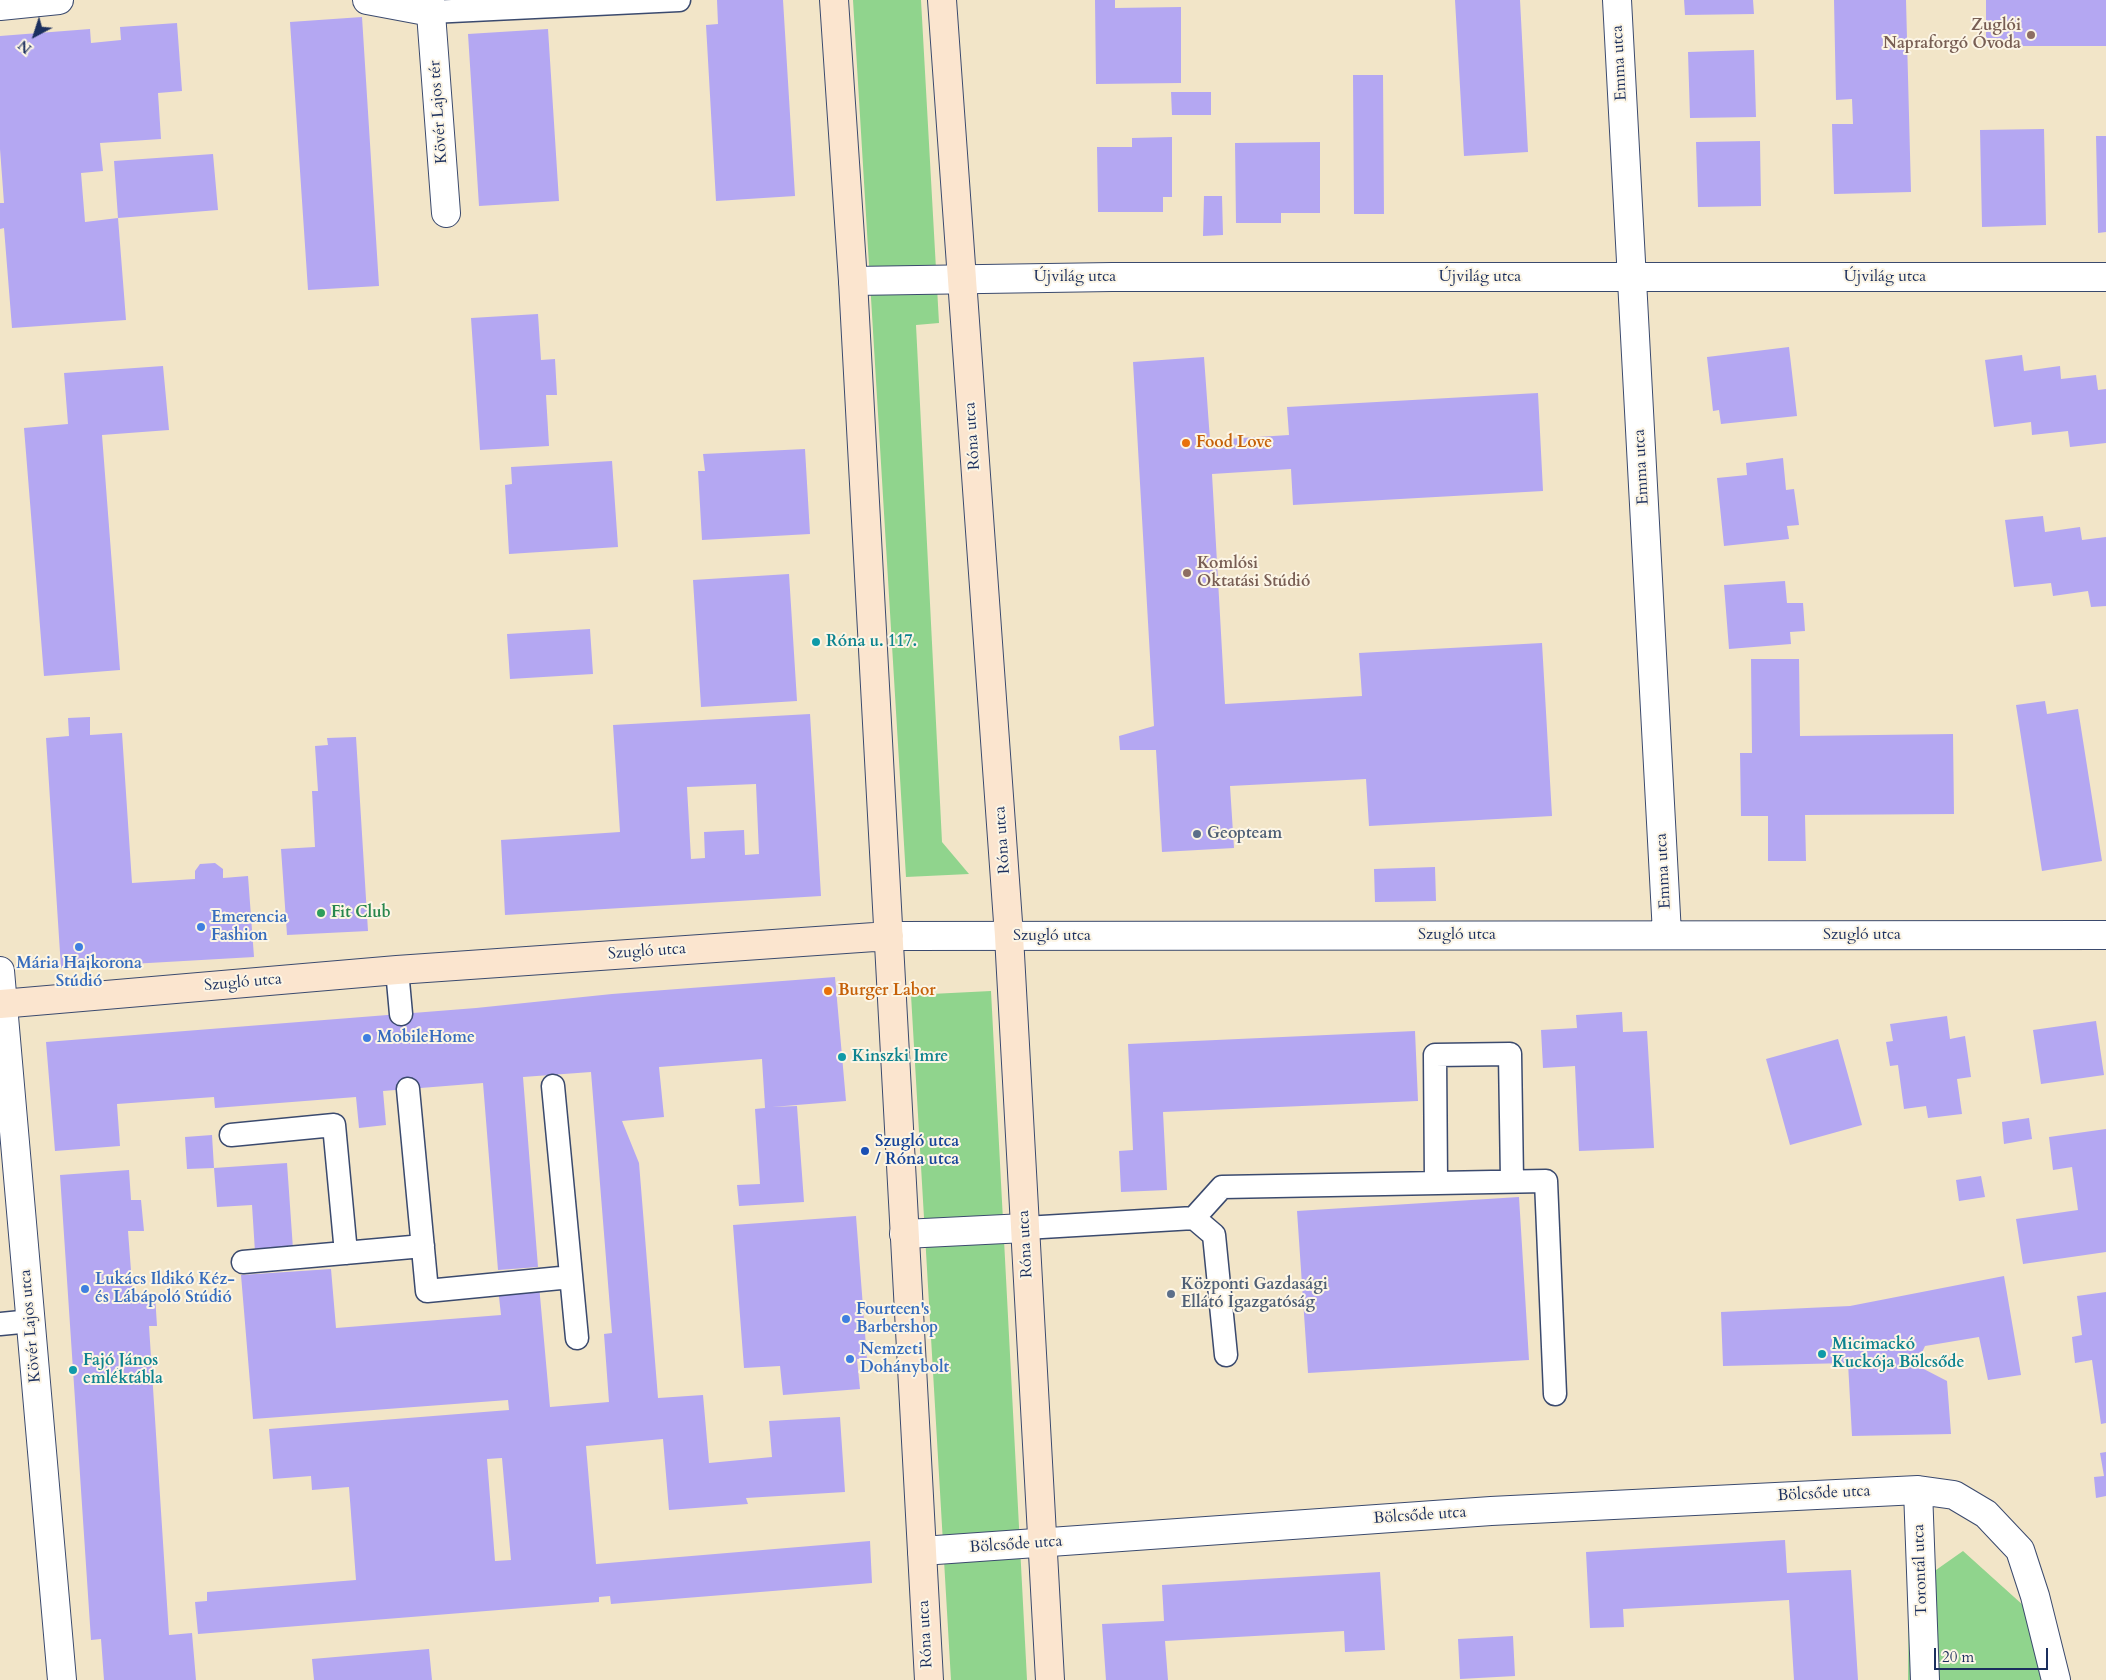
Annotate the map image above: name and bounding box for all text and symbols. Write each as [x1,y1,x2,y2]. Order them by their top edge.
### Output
north arrow [10,10,60,60]
place label: Zuglói Napraforgó Óvoda [1883,16,2021,54]
street label: Emma utca [1608,24,1632,102]
marker: Zuglói Napraforgó Óvoda [2025,29,2037,41]
text: N [14,36,36,58]
street label: Kövér Lajos tér [426,60,452,164]
street label: Újvilág utca [1034,267,1116,287]
street label: Újvilág utca [1439,267,1521,287]
street label: Újvilág utca [1844,267,1926,287]
street label: Róna utca [961,401,985,471]
street label: Emma utca [1630,428,1654,506]
place label: Food Love [1196,433,1272,453]
marker: Food Love [1180,437,1192,449]
place label: Komlósi Oktatási Stúdió [1197,554,1310,592]
marker: Komlósi Oktatási Stúdió [1181,567,1193,579]
place label: Róna u. 117. [826,632,917,652]
marker: Róna u. 117. [810,636,822,648]
street label: Róna utca [991,805,1015,875]
place label: Geopteam [1207,824,1282,844]
marker: Geopteam [1191,828,1203,840]
street label: Emma utca [1652,832,1676,910]
place label: Fit Club [331,903,391,923]
marker: Fit Club [315,907,327,919]
place label: Emerencia Fashion [211,908,287,946]
marker: Emerencia Fashion [195,921,207,933]
street label: Szugló utca [1418,925,1496,945]
street label: Szugló utca [1823,925,1901,945]
street label: Szugló utca [1013,926,1091,946]
street label: Szugló utca [607,940,687,964]
marker: Mária Hajkorona Stúdió [73,941,85,953]
place label: Mária Hajkorona Stúdió [16,954,142,992]
street label: Szugló utca [203,970,283,996]
place label: Burger Labor [838,981,936,1001]
marker: Burger Labor [822,985,834,997]
place label: MobileHome [377,1028,475,1048]
marker: MobileHome [361,1032,373,1044]
place label: Kinszki Imre [852,1047,948,1067]
marker: Kinszki Imre [836,1051,848,1063]
place label: Szugló utca / Róna utca [875,1132,959,1170]
marker: Szugló utca / Róna utca [859,1145,871,1157]
street label: Róna utca [1015,1210,1037,1278]
street label: Kövér Lajos utca [16,1269,46,1383]
place label: Lukács Ildikó Kéz- és Lábápoló Stúdió [95,1270,235,1308]
place label: Központi Gazdasági Ellátó Igazgatóság [1181,1275,1328,1313]
marker: Lukács Ildikó Kéz- és Lábápoló Stúdió [79,1283,91,1295]
marker: Központi Gazdasági Ellátó Igazgatóság [1165,1288,1177,1300]
place label: Fourteen's Barbershop [856,1300,938,1338]
marker: Fourteen's Barbershop [840,1313,852,1325]
place label: Micimackó Kuckója Bölcsőde [1832,1335,1964,1373]
place label: Nemzeti Dohánybolt [860,1340,949,1378]
marker: Micimackó Kuckója Bölcsőde [1816,1348,1828,1360]
place label: Fajó János emléktábla [83,1351,163,1389]
marker: Nemzeti Dohánybolt [844,1353,856,1365]
marker: Fajó János emléktábla [67,1364,79,1376]
street label: Bölcsőde utca [1777,1482,1871,1506]
street label: Bölcsőde utca [1373,1503,1467,1529]
street label: Torontál utca [1910,1524,1932,1616]
street label: Bölcsőde utca [969,1532,1063,1558]
street label: Róna utca [915,1600,937,1668]
scale bar [1936,1638,2050,1670]
text: 20 m [1942,1647,1974,1667]

